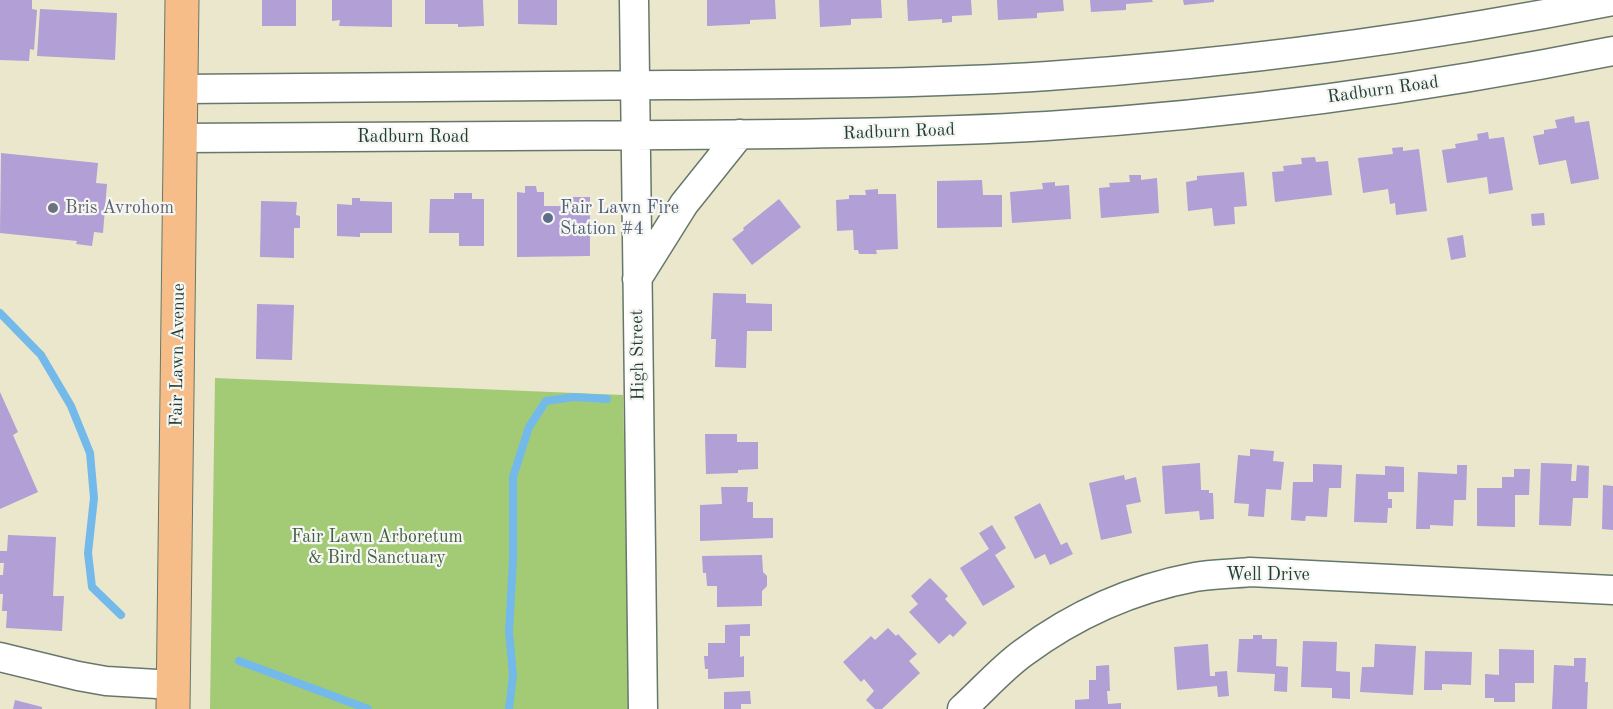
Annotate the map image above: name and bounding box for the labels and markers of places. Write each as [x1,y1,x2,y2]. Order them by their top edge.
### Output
place label: Bris Avrohom [65,197,174,219]
place label: Fair Lawn Fire Station #4 [560,197,679,240]
marker: Bris Avrohom [46,201,60,215]
marker: Fair Lawn Fire Station #4 [541,211,555,225]

